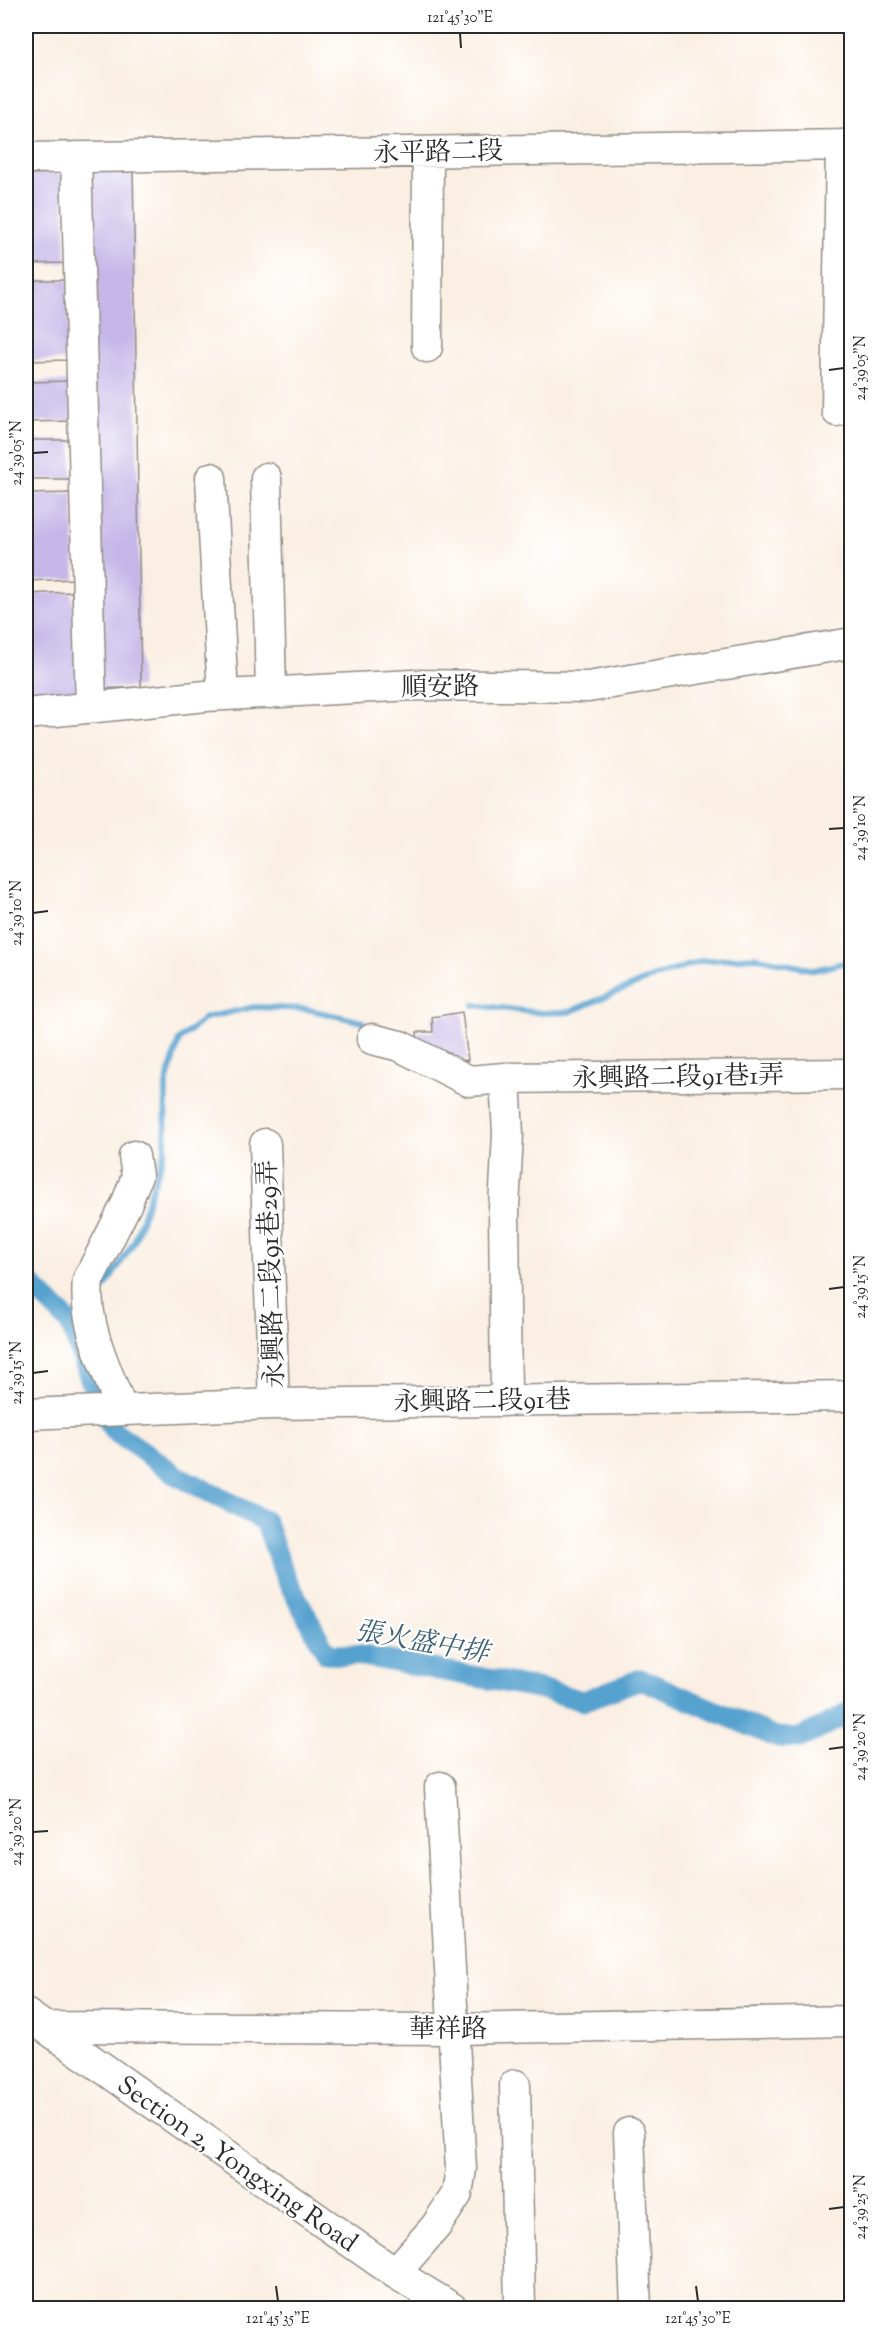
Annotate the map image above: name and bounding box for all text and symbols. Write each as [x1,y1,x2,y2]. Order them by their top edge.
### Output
text: 121°45'30"E [427,8,493,29]
street label: 永平路二段 [373,134,503,173]
text: 24°39'05"N [851,335,872,401]
text: 24°39'05"N [7,420,28,486]
street label: 順安路 [401,669,479,708]
text: 24°39'10"N [851,795,872,861]
text: 24°39'10"N [7,880,28,946]
street label: 永興路二段91巷1弄 [572,1058,785,1099]
street label: 永興路二段91巷29弄 [250,1159,295,1389]
text: 24°39'15"N [851,1255,872,1319]
text: 24°39'15"N [7,1341,28,1405]
street label: 永興路二段91巷 [393,1382,571,1423]
water label: 張火盛中排 [352,1613,495,1675]
text: 24°39'20"N [851,1713,872,1781]
text: 24°39'20"N [7,1798,28,1866]
street label: 華祥路 [409,2012,487,2049]
street label: Section 2, Yongxing Road [109,2068,365,2262]
text: 24°39'25"N [851,2174,872,2240]
text: 121°45'35"E [246,2309,310,2330]
text: 121°45'30"E [665,2309,731,2330]

